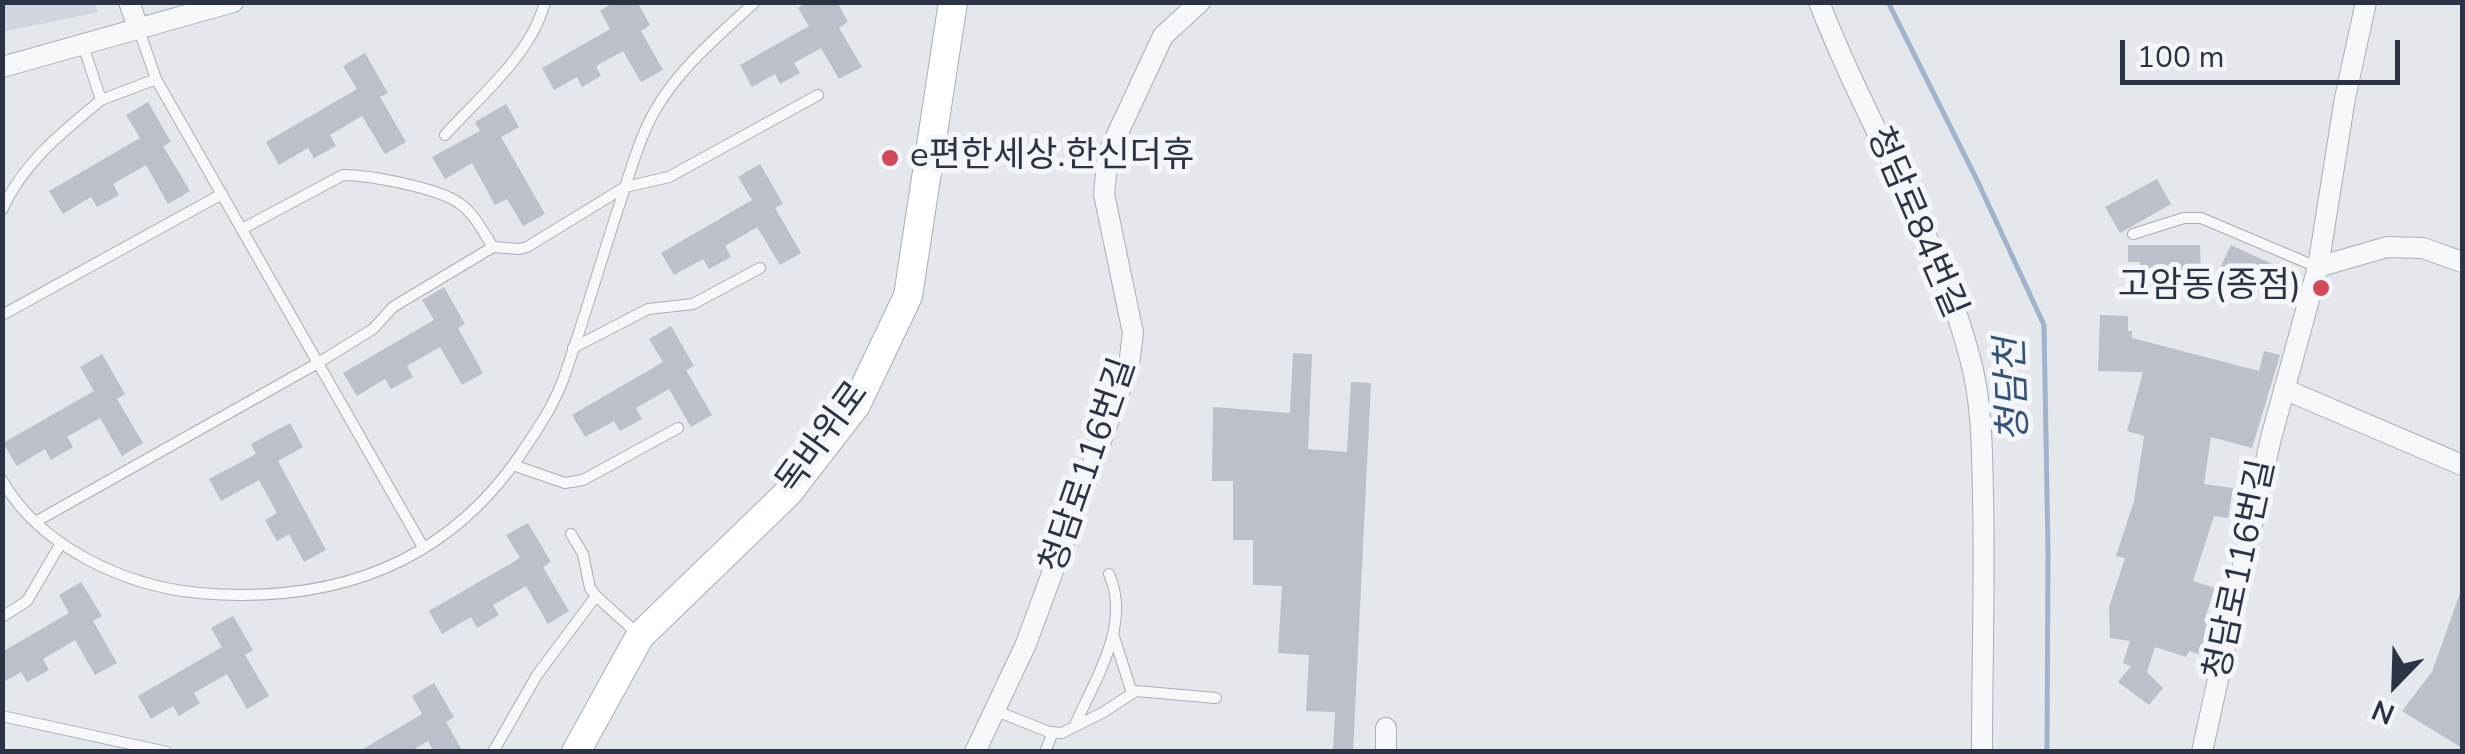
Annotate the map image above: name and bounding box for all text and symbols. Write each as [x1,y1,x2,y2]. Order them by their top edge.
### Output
scale bar [2125,20,2405,82]
text: 100 m [2137,37,2224,78]
street label: 청담로84번길 [1856,121,1974,325]
place label: e편한세상.한신더휴 [910,137,1194,179]
marker: e편한세상.한신더휴 [879,147,901,169]
place label: 고암동(종점) [2118,267,2301,309]
marker: 고암동(종점) [2310,277,2332,299]
water label: 청담천 [1990,337,2040,443]
street label: 청담로116번길 [1034,353,1146,579]
street label: 독바위로 [769,375,879,503]
street label: 청담로116번길 [2198,456,2286,684]
north arrow [2345,634,2445,734]
text: N [2366,690,2400,733]

